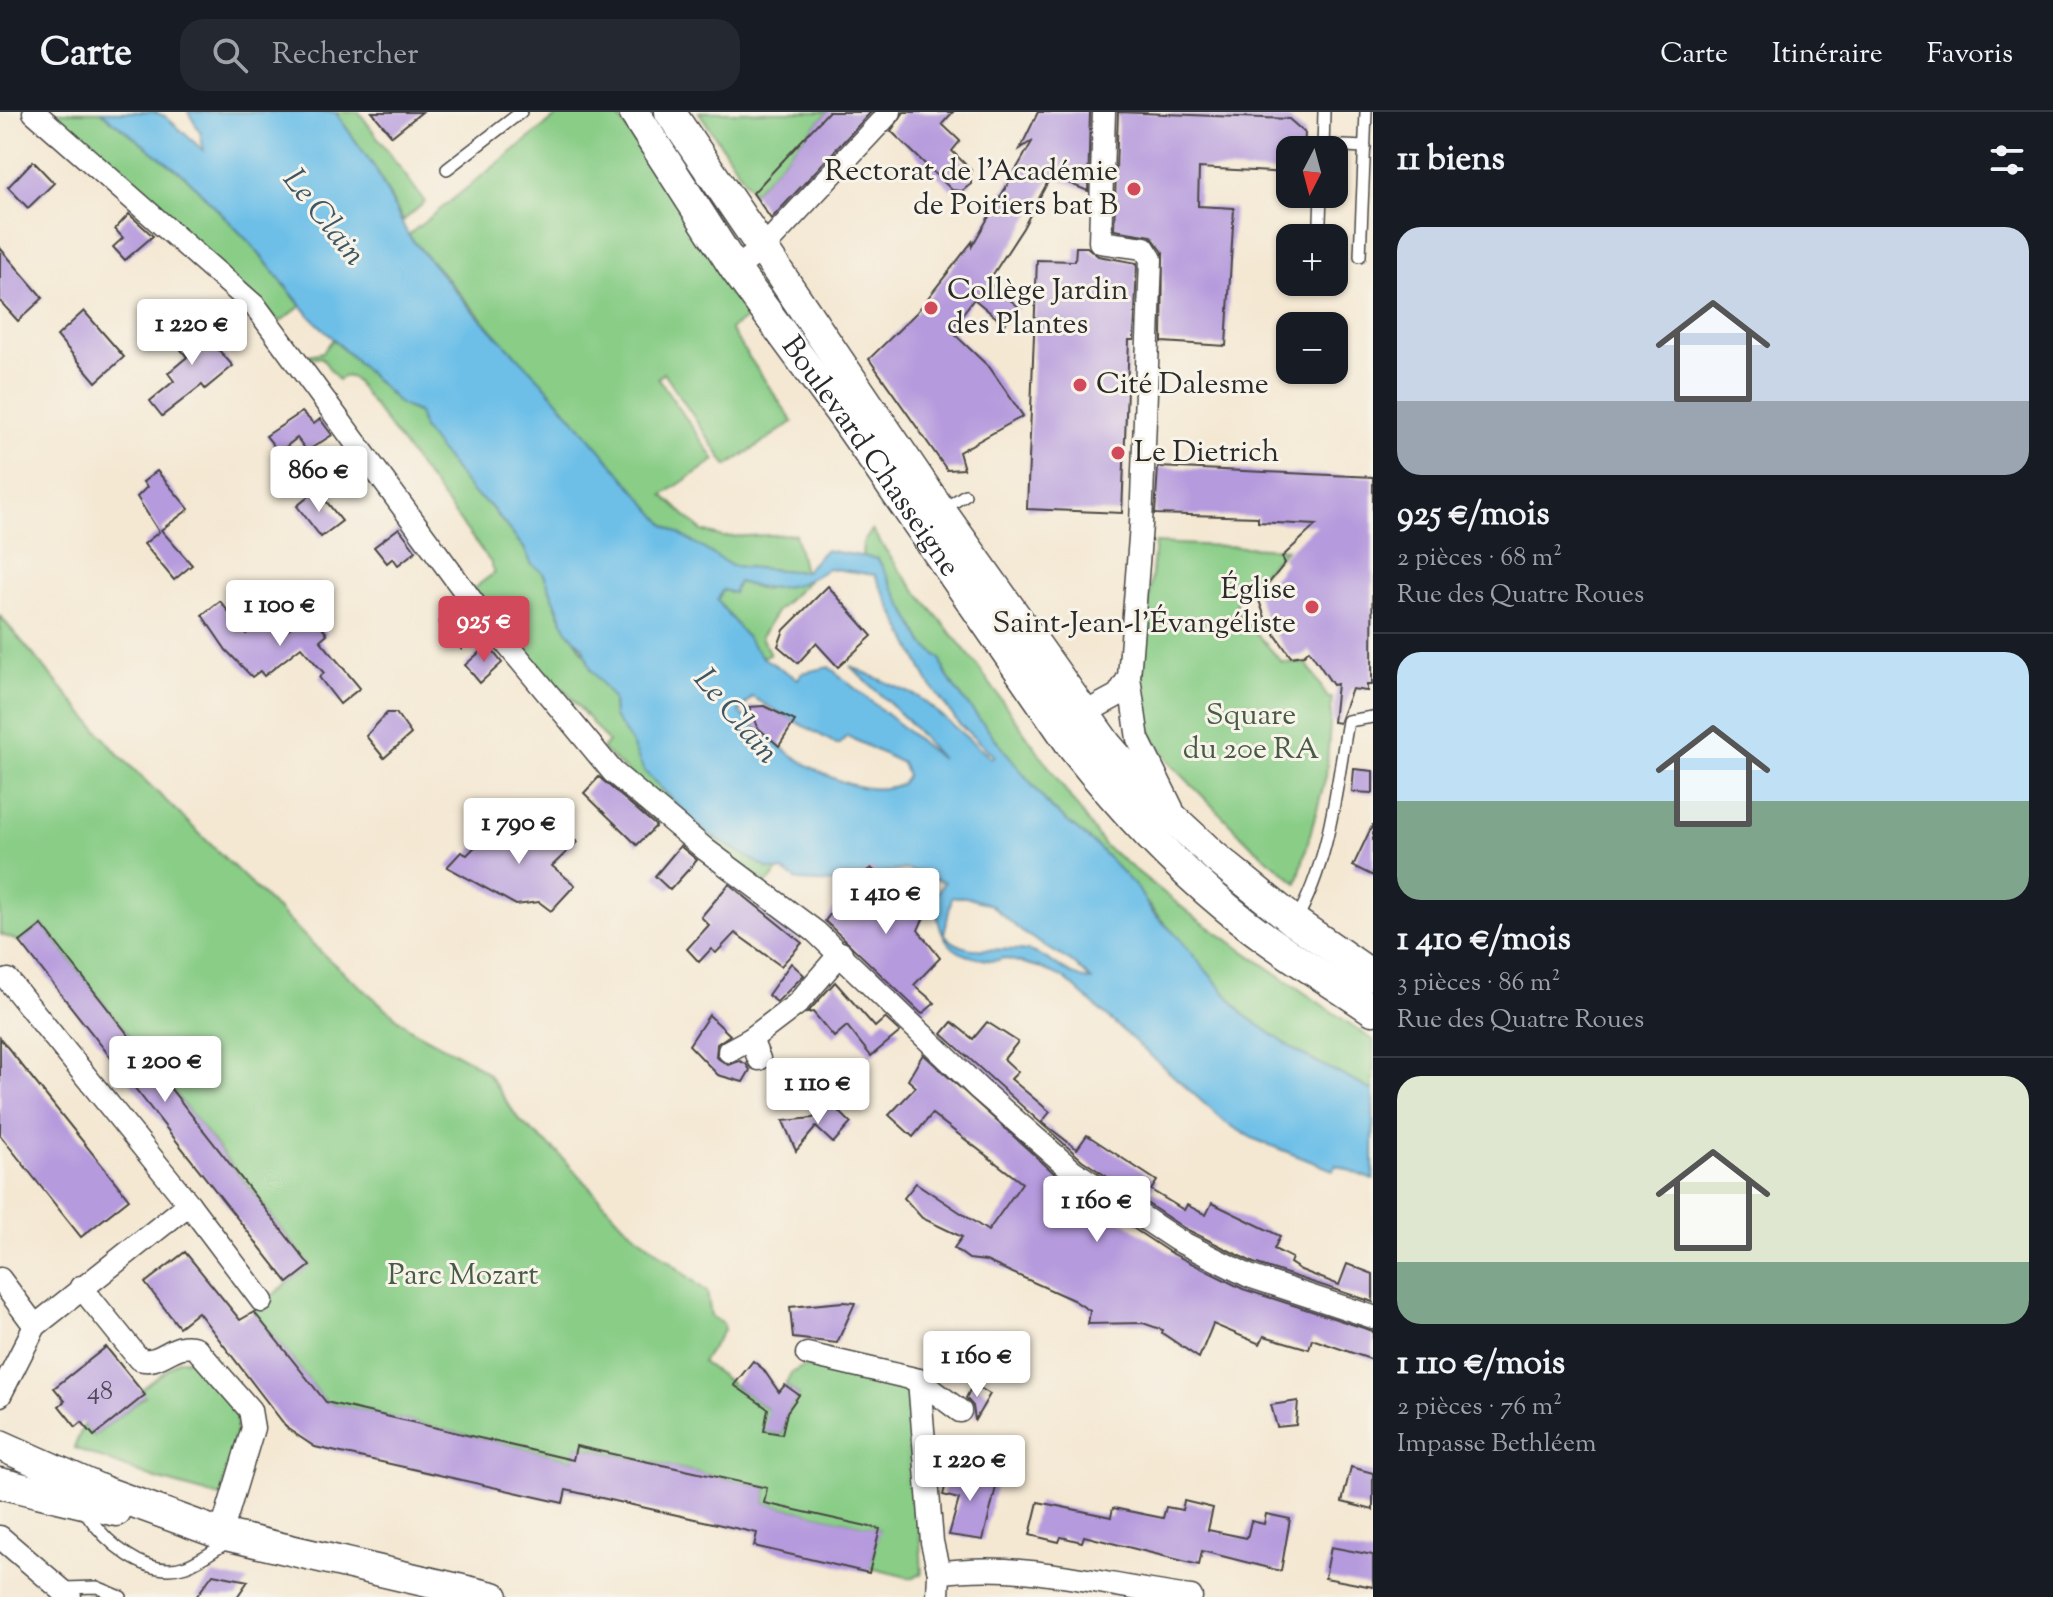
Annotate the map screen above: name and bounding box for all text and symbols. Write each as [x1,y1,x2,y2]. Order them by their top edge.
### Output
search box [180,19,740,91]
text: Carte [40,28,132,82]
icon: search [208,33,252,77]
text: Rechercher [272,34,419,77]
text: Carte [1660,35,1728,75]
text: Itinéraire [1772,35,1883,75]
text: Favoris [1927,35,2013,75]
north arrow [1276,136,1348,208]
map controls [1276,136,1348,384]
text: 11 biens [1397,136,1505,185]
icon: filters [1985,138,2029,182]
place label: Rectorat de l'Académie de Poitiers bat B [825,151,1118,228]
water label: Le Clain [270,160,376,277]
marker: Rectorat de l'Académie de Poitiers bat B [1125,180,1143,198]
button: + [1276,224,1348,296]
place label: Collège Jardin des Plantes [947,270,1129,347]
icon: home [1641,279,1785,423]
pin: 1 220 € [118,299,266,367]
marker: Collège Jardin des Plantes [922,299,940,317]
text: 1 220 € [155,306,229,343]
button: − [1276,312,1348,384]
street label: Boulevard Chasseigne [770,328,970,586]
place label: Cité Dalesme [1096,364,1269,407]
marker: Cité Dalesme [1071,376,1089,394]
place label: Le Dietrich [1134,432,1280,475]
marker: Le Dietrich [1109,444,1127,462]
pin: 860 € [263,446,375,514]
text: 860 € [288,453,350,490]
text: 925 €/mois [1397,491,1550,540]
text: 2 pièces · 68 m² [1397,540,1562,577]
place label: Église Saint-Jean-l'Évangéliste [992,569,1296,646]
text: Rue des Quatre Roues [1397,577,1644,614]
pin: 1 100 € [206,580,354,648]
text: 1 100 € [244,587,316,624]
pin: 925 € [428,596,540,664]
marker: Église Saint-Jean-l'Évangéliste [1303,598,1321,616]
text: 925 € [456,603,512,640]
water label: Le Clain [681,659,789,775]
park label: Square du 20e RA [1183,695,1319,772]
icon: home [1641,704,1785,848]
pin: 1 790 € [445,798,593,866]
text: 1 790 € [482,805,556,842]
pin: 1 410 € [812,868,960,936]
text: 1 410 € [850,875,922,912]
text: 1 410 €/mois [1397,916,1571,965]
text: 3 pièces · 86 m² [1397,965,1560,1002]
text: Rue des Quatre Roues [1397,1002,1644,1039]
pin: 1 200 € [91,1036,239,1104]
text: 1 200 € [127,1043,203,1080]
pin: 1 110 € [744,1058,892,1126]
text: 1 110 € [784,1065,852,1102]
icon: home [1641,1128,1785,1272]
pin: 1 160 € [1023,1176,1171,1244]
text: 1 160 € [1061,1183,1133,1220]
park label: Parc Mozart [388,1255,538,1298]
pin: 1 160 € [903,1331,1051,1399]
text: 1 160 € [941,1338,1013,1375]
text: 1 110 €/mois [1397,1340,1565,1389]
house number: 48 [87,1374,113,1411]
text: 2 pièces · 76 m² [1397,1389,1562,1426]
text: Impasse Bethléem [1397,1426,1597,1463]
pin: 1 220 € [896,1435,1044,1503]
text: 1 220 € [933,1442,1007,1479]

